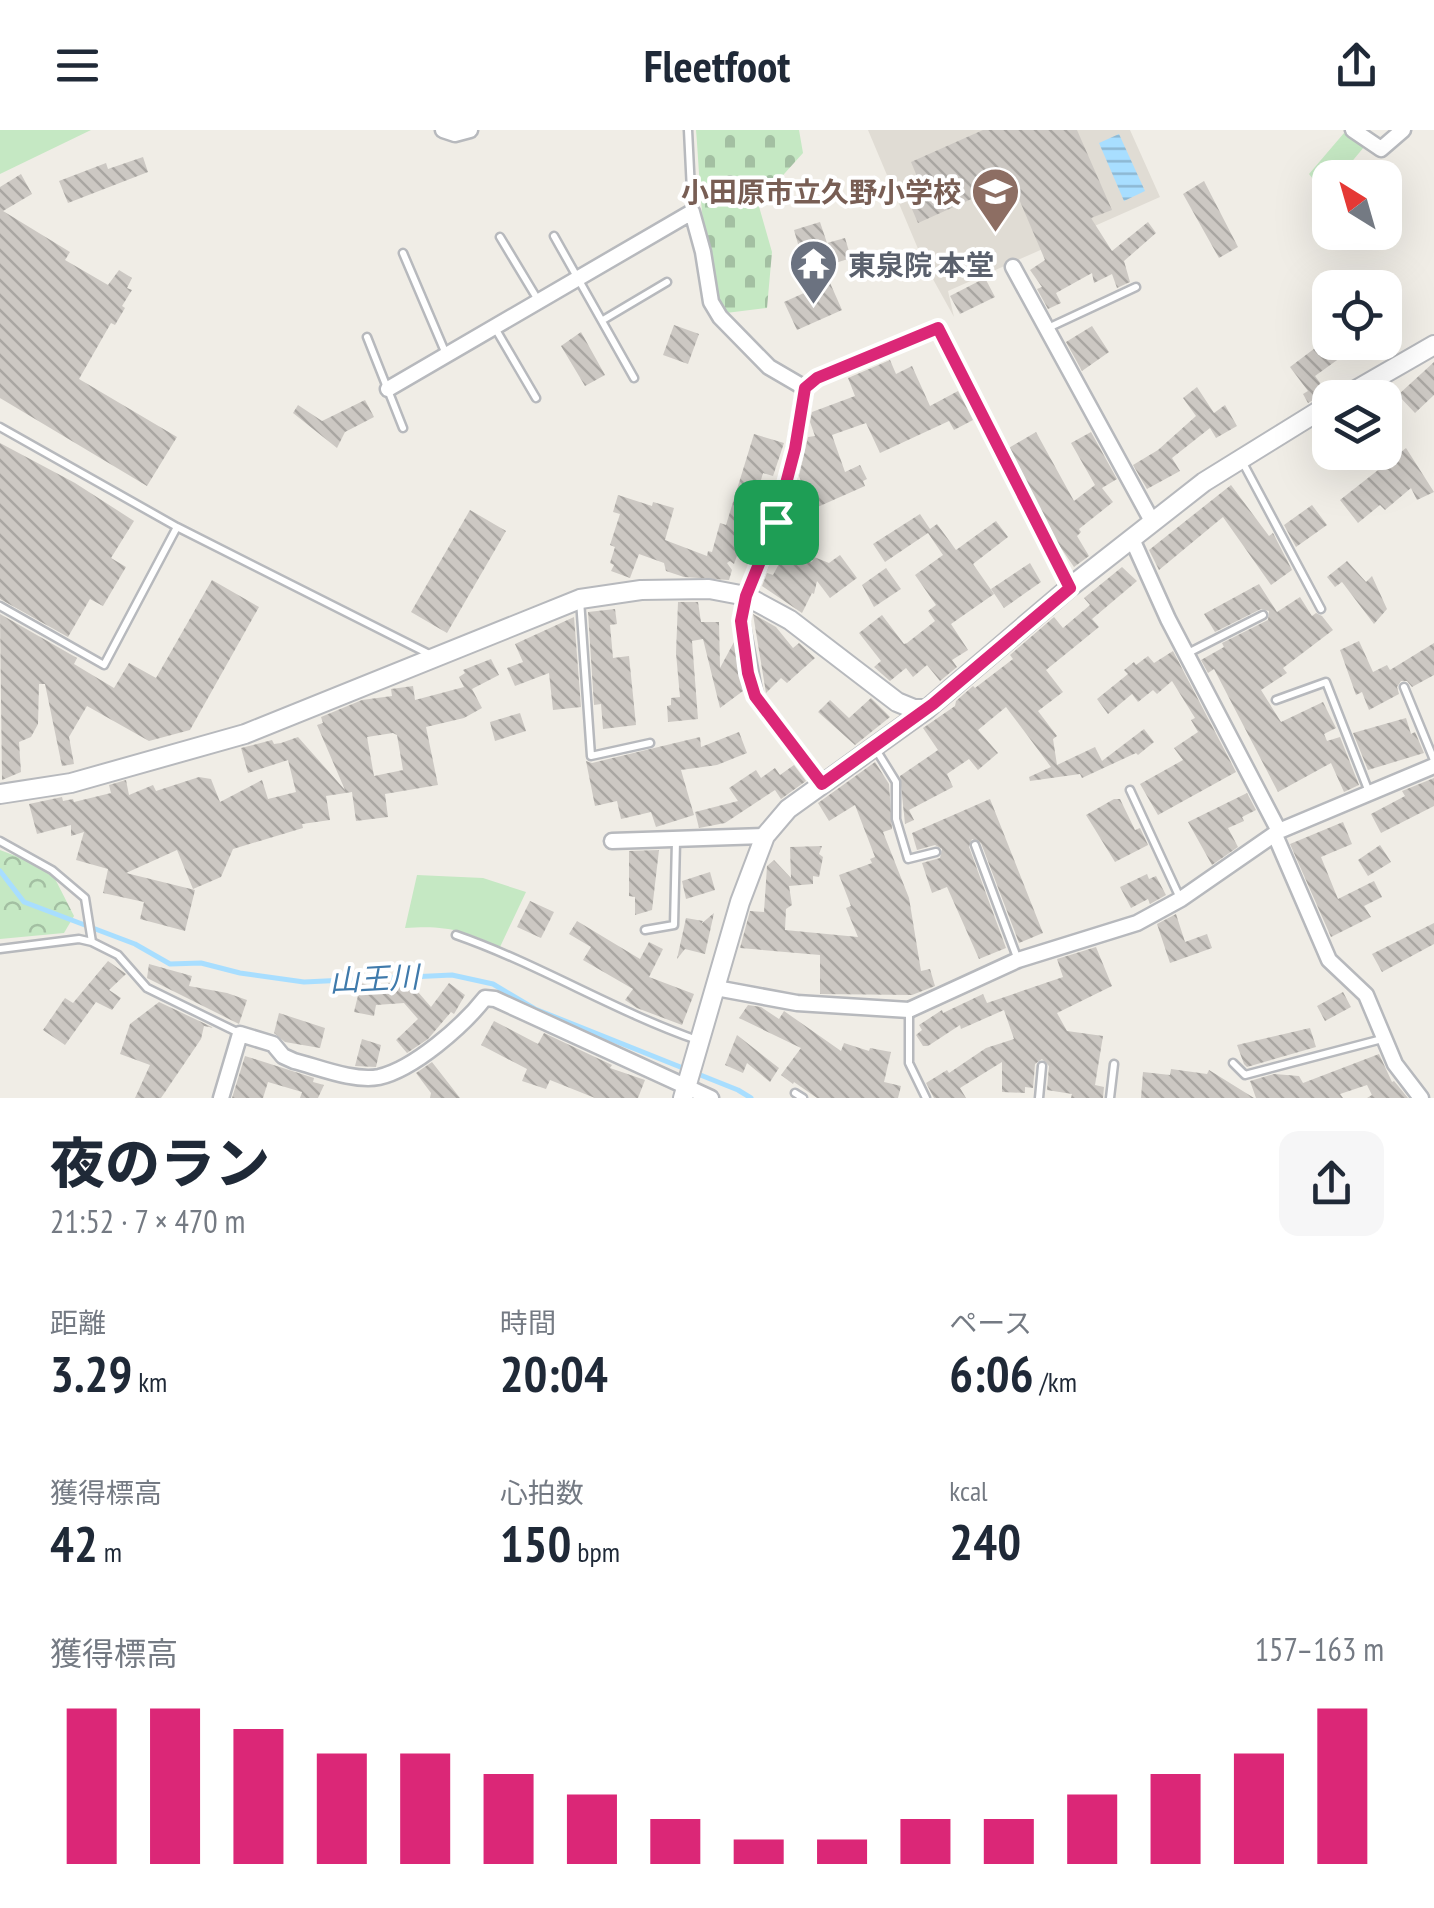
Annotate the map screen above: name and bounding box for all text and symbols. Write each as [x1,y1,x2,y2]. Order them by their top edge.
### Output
text: Fleetfoot [644,36,790,94]
icon: menu [50,38,105,93]
icon: share [1329,38,1384,93]
north arrow [1312,160,1402,250]
map controls [1312,160,1402,470]
school or university icon: 小田原市立久野小学校 [970,165,1022,233]
place label: 小田原市立久野小学校 [681,173,961,210]
temple icon: 東泉院 本堂 [787,238,839,306]
place label: 東泉院 本堂 [848,246,994,283]
button: locate [1312,270,1402,360]
button: layers [1312,380,1402,470]
pin [734,480,819,565]
icon: arrive [749,495,804,550]
water label: 山王川 [328,956,423,1000]
text: 夜のラン [50,1127,270,1198]
button: share [1279,1131,1384,1236]
text: 21:52 · 7 × 470 m [50,1200,245,1242]
text: 距離 [50,1304,106,1341]
text: 時間 [500,1304,556,1341]
text: ペース [949,1304,1032,1341]
text: 3.29 [50,1341,132,1406]
text: 20:04 [500,1341,608,1406]
text: 6:06 [949,1341,1034,1406]
text: km [132,1363,167,1400]
text: /km [1034,1363,1077,1400]
text: kcal [949,1472,988,1509]
text: 獲得標高 [50,1474,162,1511]
text: 心拍数 [500,1474,584,1511]
text: 240 [949,1509,1021,1574]
text: 42 [50,1511,98,1576]
text: 150 [500,1511,571,1576]
text: m [98,1533,122,1570]
text: bpm [571,1533,620,1570]
text: 157–163 m [1255,1628,1384,1670]
text: 獲得標高 [50,1632,178,1674]

